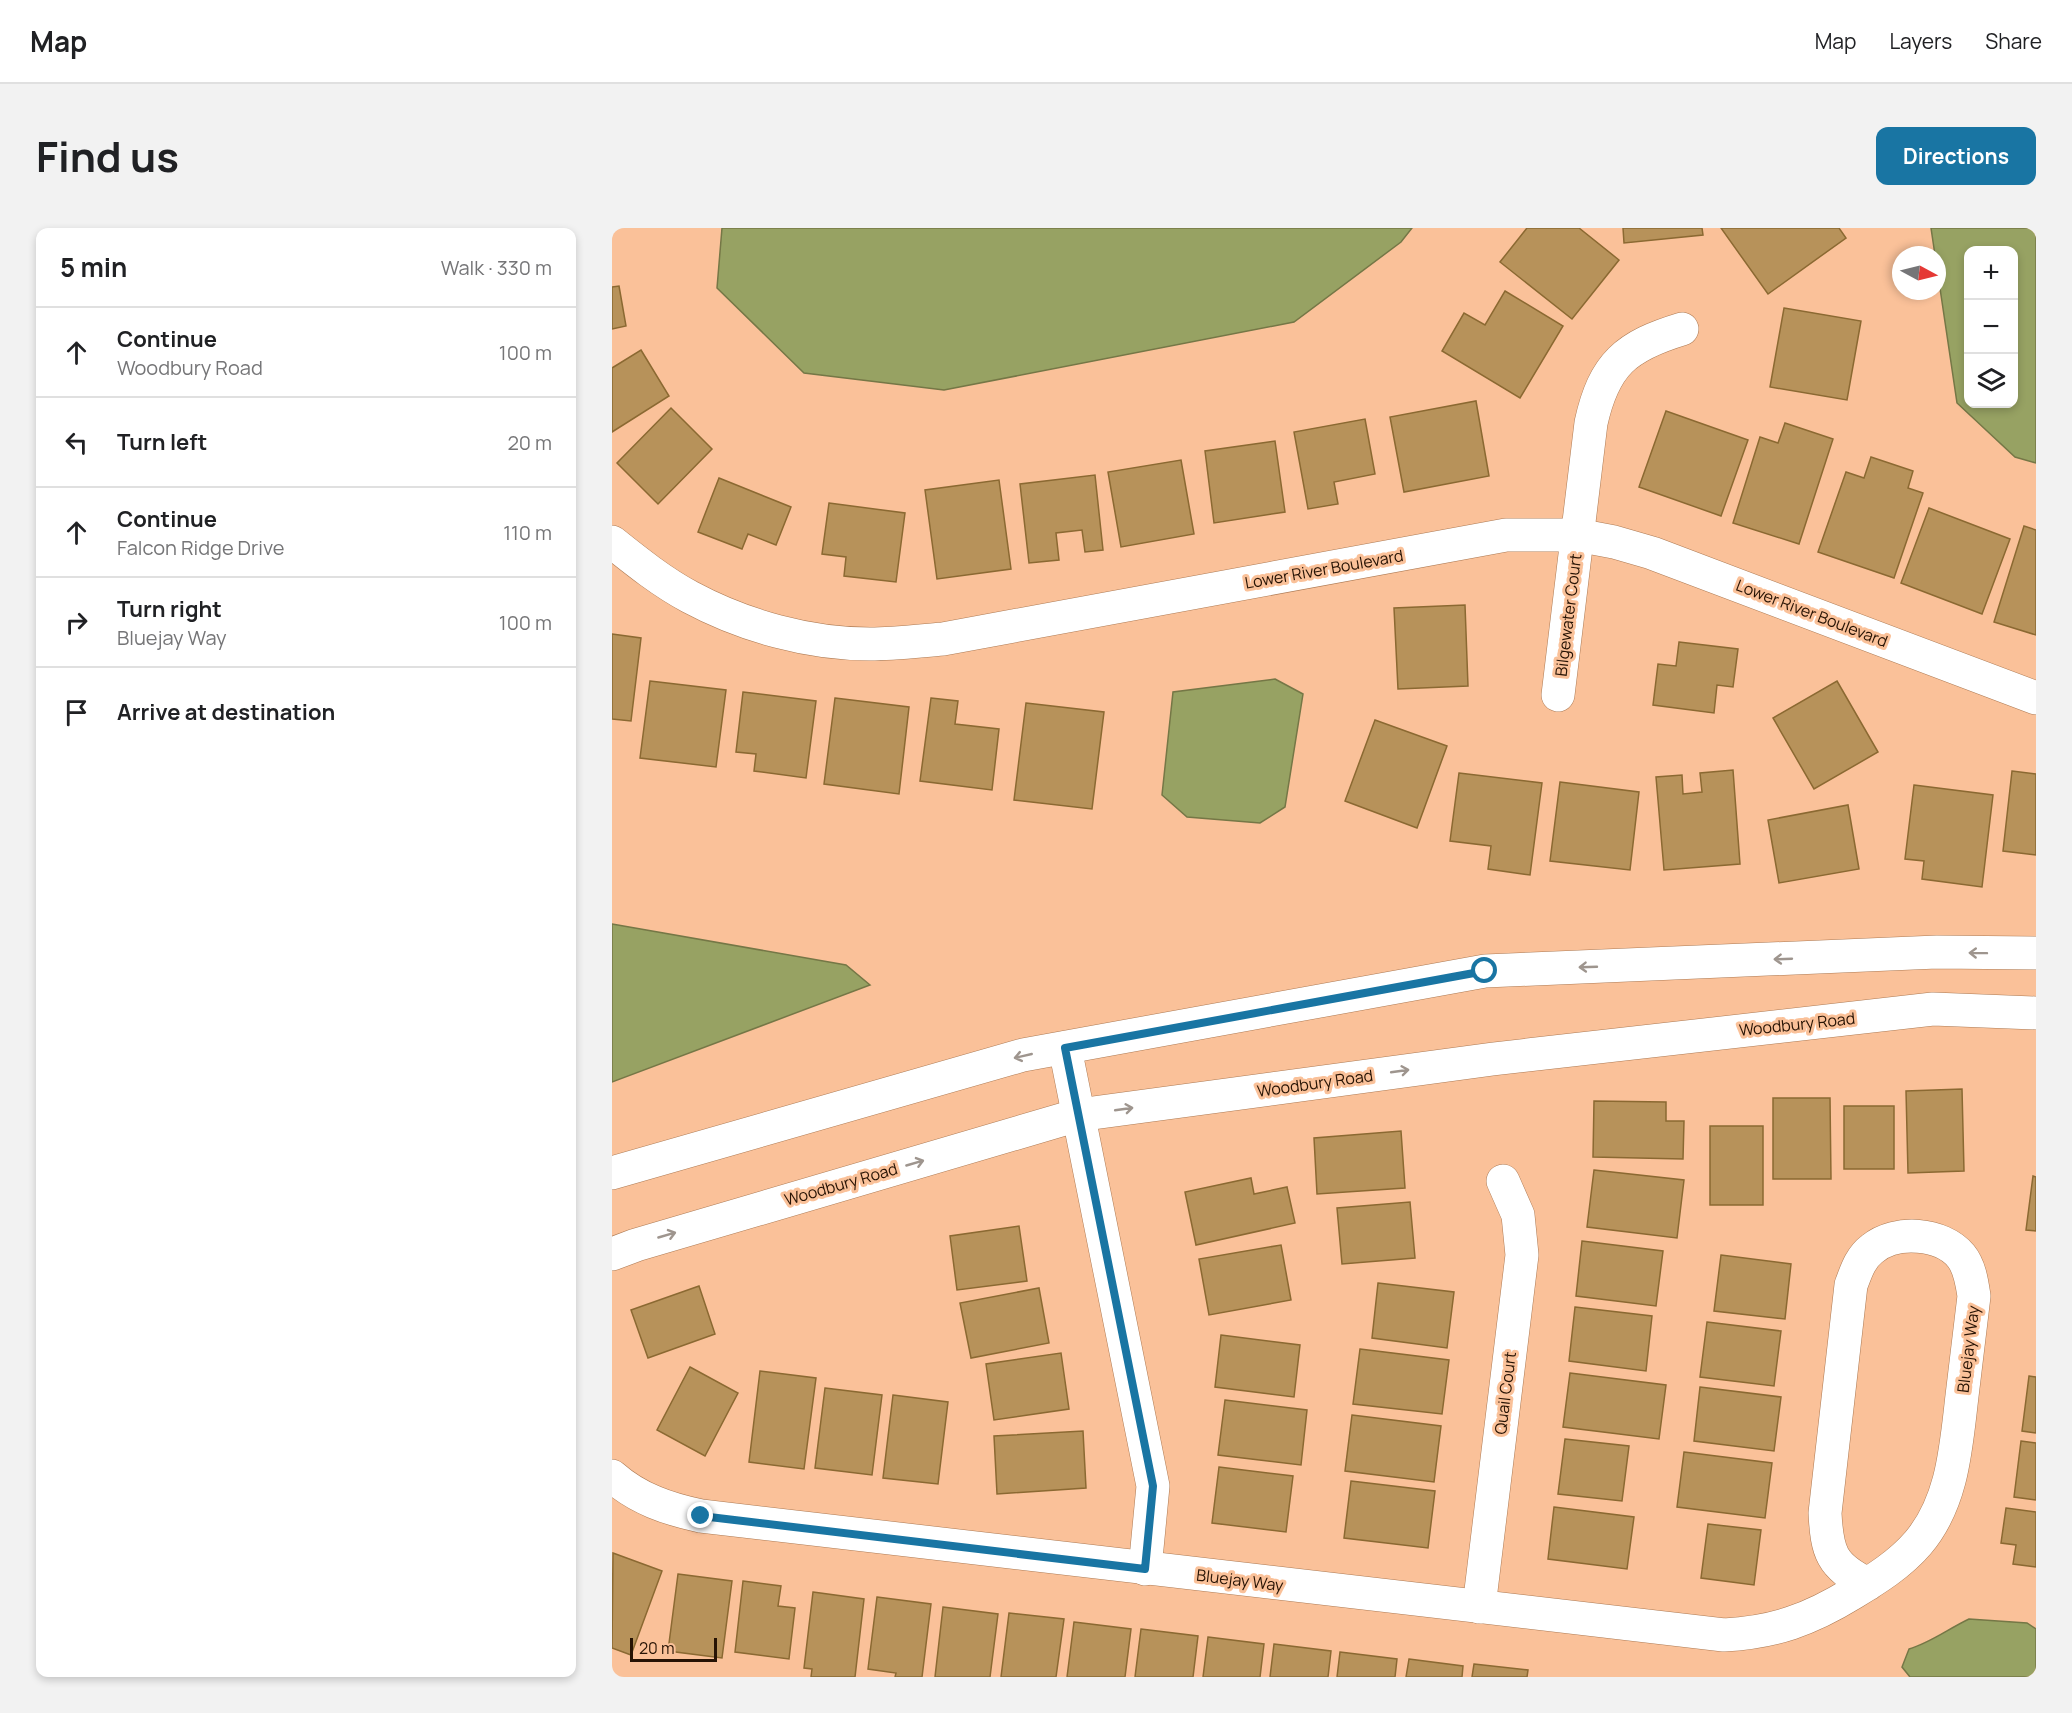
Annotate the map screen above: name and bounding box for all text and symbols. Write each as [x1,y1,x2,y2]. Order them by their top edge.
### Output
text: Map [30,22,87,60]
text: Map [1815,27,1856,55]
text: Layers [1889,27,1952,55]
text: Share [1985,27,2042,55]
text: Find us [36,127,179,185]
button: Directions [1876,127,2036,185]
north arrow [1892,246,1946,300]
map controls [1964,246,2018,408]
button: + [1964,246,2018,300]
text: 5 min [60,249,127,285]
text: Walk · 330 m [441,254,552,281]
button: − [1964,300,2018,354]
text: Continue [117,324,217,354]
icon: ahead [60,336,93,369]
text: 100 m [499,339,552,366]
text: Woodbury Road [117,354,263,381]
button: layers [1964,354,2018,408]
icon: left [60,426,93,459]
text: Turn left [117,427,207,457]
text: 20 m [507,429,552,456]
text: Continue [117,504,217,534]
icon: ahead [60,516,93,549]
text: 110 m [503,519,552,546]
text: Falcon Ridge Drive [117,534,284,561]
street label: Lower River Boulevard [1243,544,1405,594]
street label: Bilgewater Court [1550,552,1586,678]
street label: Lower River Boulevard [1733,574,1891,652]
text: Turn right [117,594,222,624]
icon: right [60,606,93,639]
text: 100 m [499,609,552,636]
text: Bluejay Way [117,624,226,651]
icon: arrive [60,696,93,729]
text: Arrive at destination [117,697,335,727]
one-way arrow [1968,947,1988,959]
one-way arrow [1773,953,1793,964]
route start [1471,957,1497,983]
one-way arrow [1578,961,1598,972]
street label: Woodbury Road [1738,1007,1856,1041]
one-way arrow [1013,1051,1033,1062]
street label: Woodbury Road [1256,1064,1374,1102]
one-way arrow [1390,1066,1409,1077]
one-way arrow [1113,1103,1133,1114]
street label: Woodbury Road [782,1157,900,1211]
one-way arrow [905,1157,924,1168]
one-way arrow [657,1229,676,1240]
street label: Bluejay Way [1952,1304,1984,1394]
street label: Quail Court [1489,1350,1521,1436]
route end [687,1502,713,1528]
street label: Bluejay Way [1195,1564,1285,1596]
scale bar [630,1635,717,1662]
text: 20 m [639,1637,675,1659]

